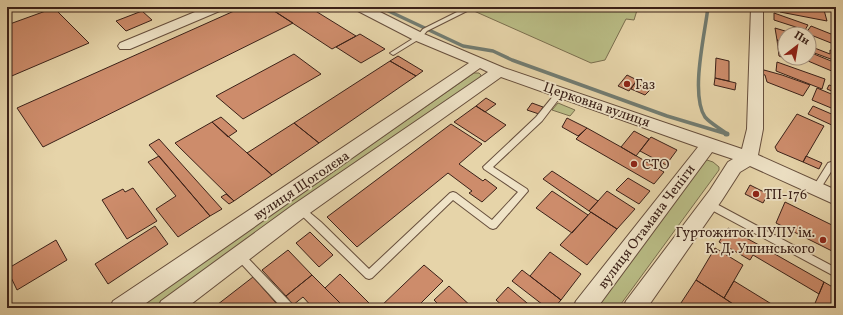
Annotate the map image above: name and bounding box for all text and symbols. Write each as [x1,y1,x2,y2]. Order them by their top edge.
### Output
north arrow [777,26,817,66]
text: Пн [791,28,812,49]
place label: Газ [635,76,655,95]
street label: Церковна вулиця [541,78,652,133]
marker: Газ [622,79,632,89]
street label: вулиця Щоголєва [250,147,354,226]
place label: СТО [642,156,669,175]
marker: СТО [629,159,639,169]
street label: вулиця Отамана Чепіги [594,160,701,293]
place label: ТП-176 [764,186,807,205]
marker: ТП-176 [751,189,761,199]
place label: Гуртожиток ПУПУ ім. К. Д. Ушинського [675,224,815,259]
marker: Гуртожиток ПУПУ ім. К. Д. Ушинського [818,235,828,245]

